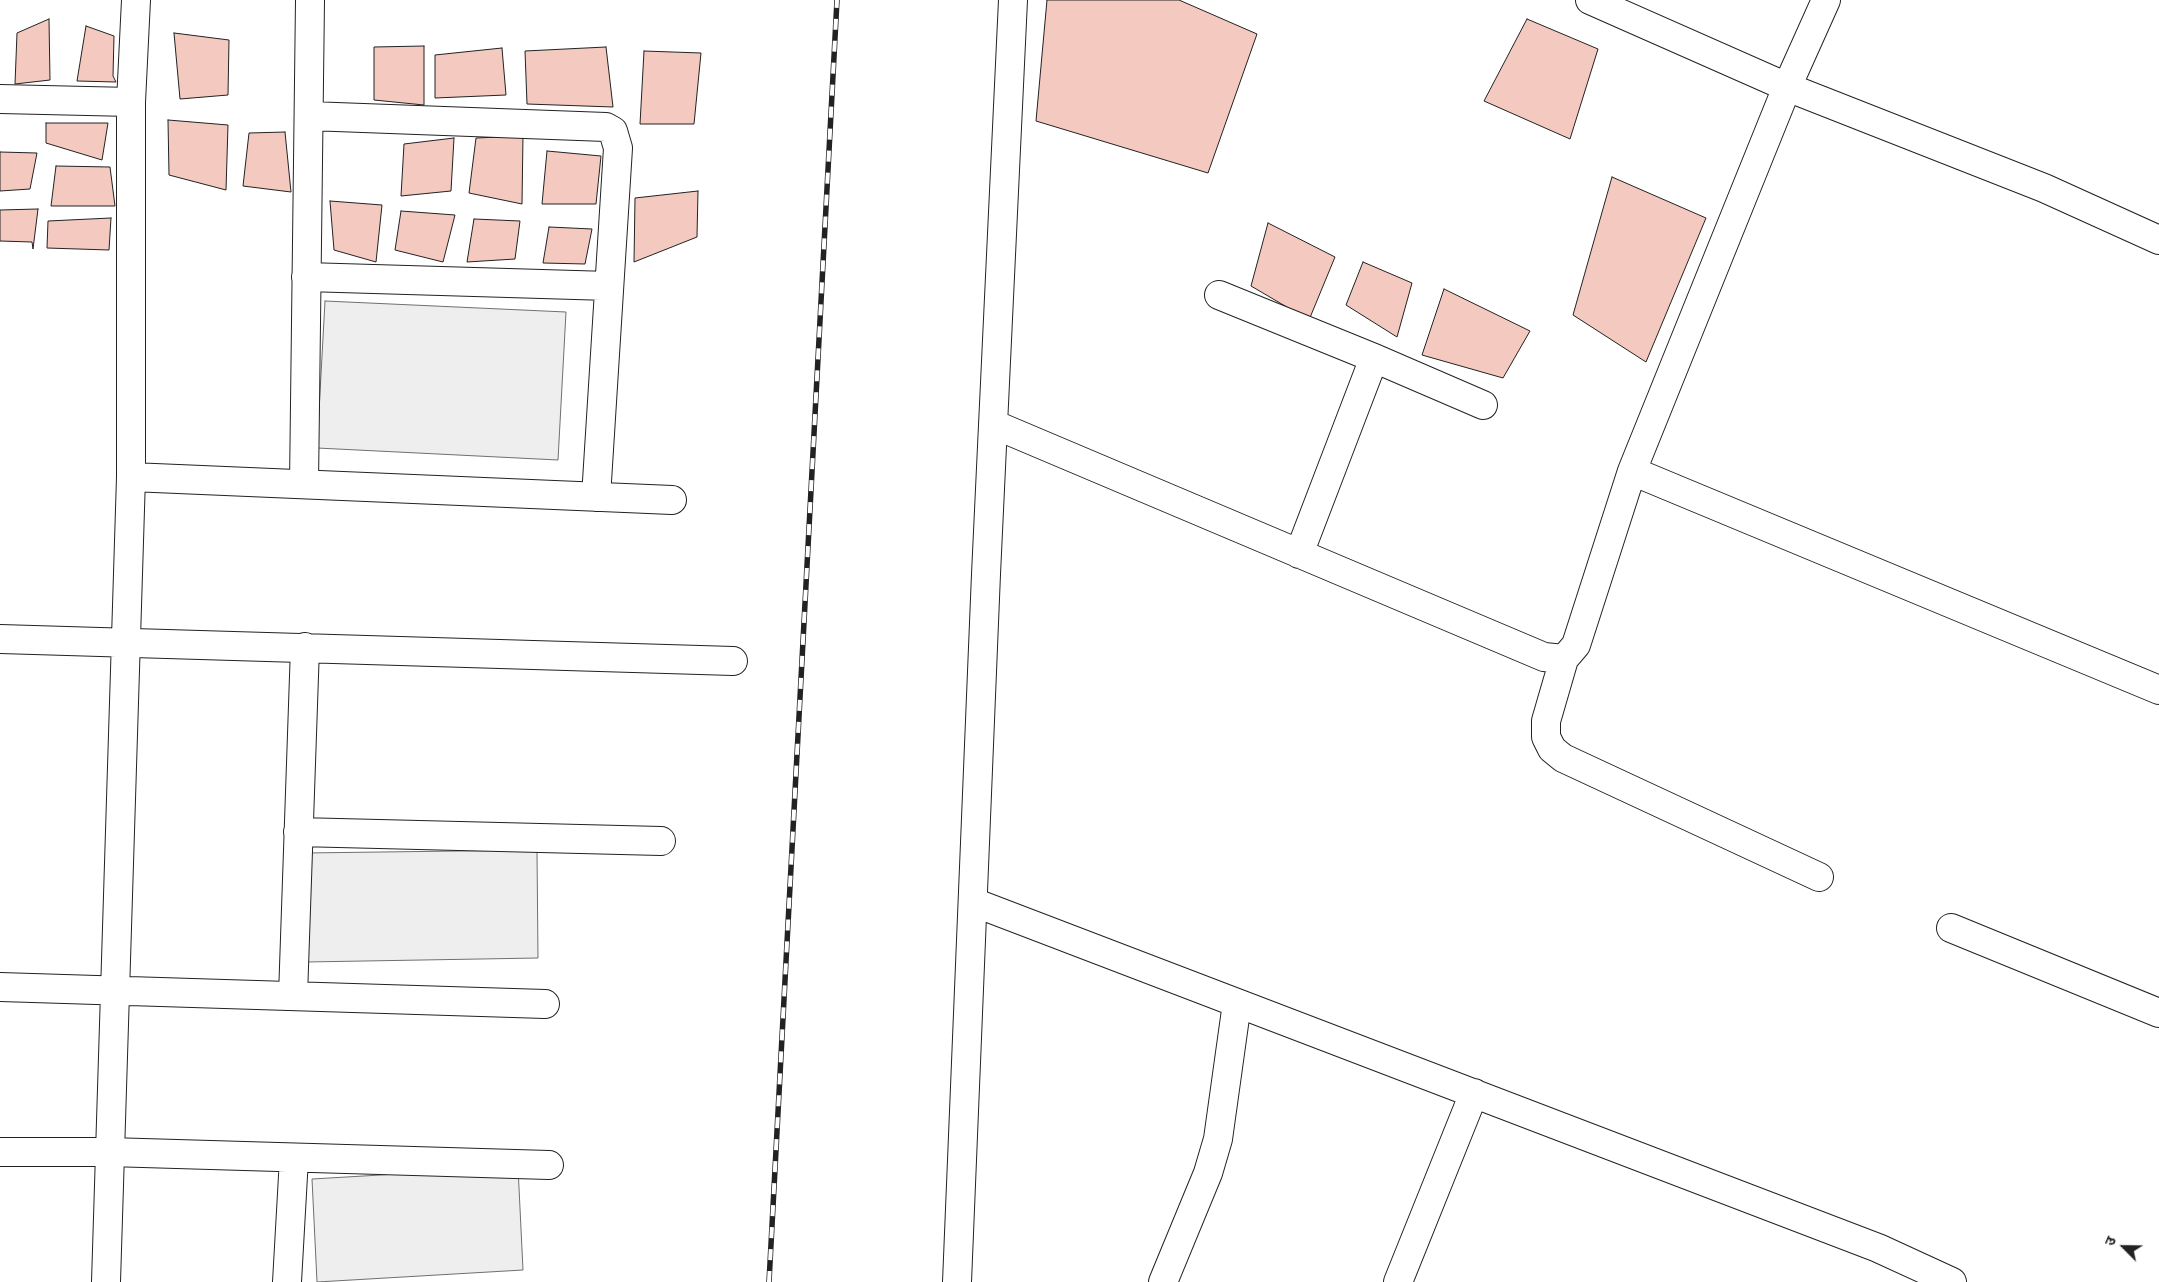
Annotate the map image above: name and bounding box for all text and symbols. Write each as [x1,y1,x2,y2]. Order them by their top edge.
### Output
north arrow [2099,1222,2149,1272]
text: उ [2099,1233,2120,1248]

